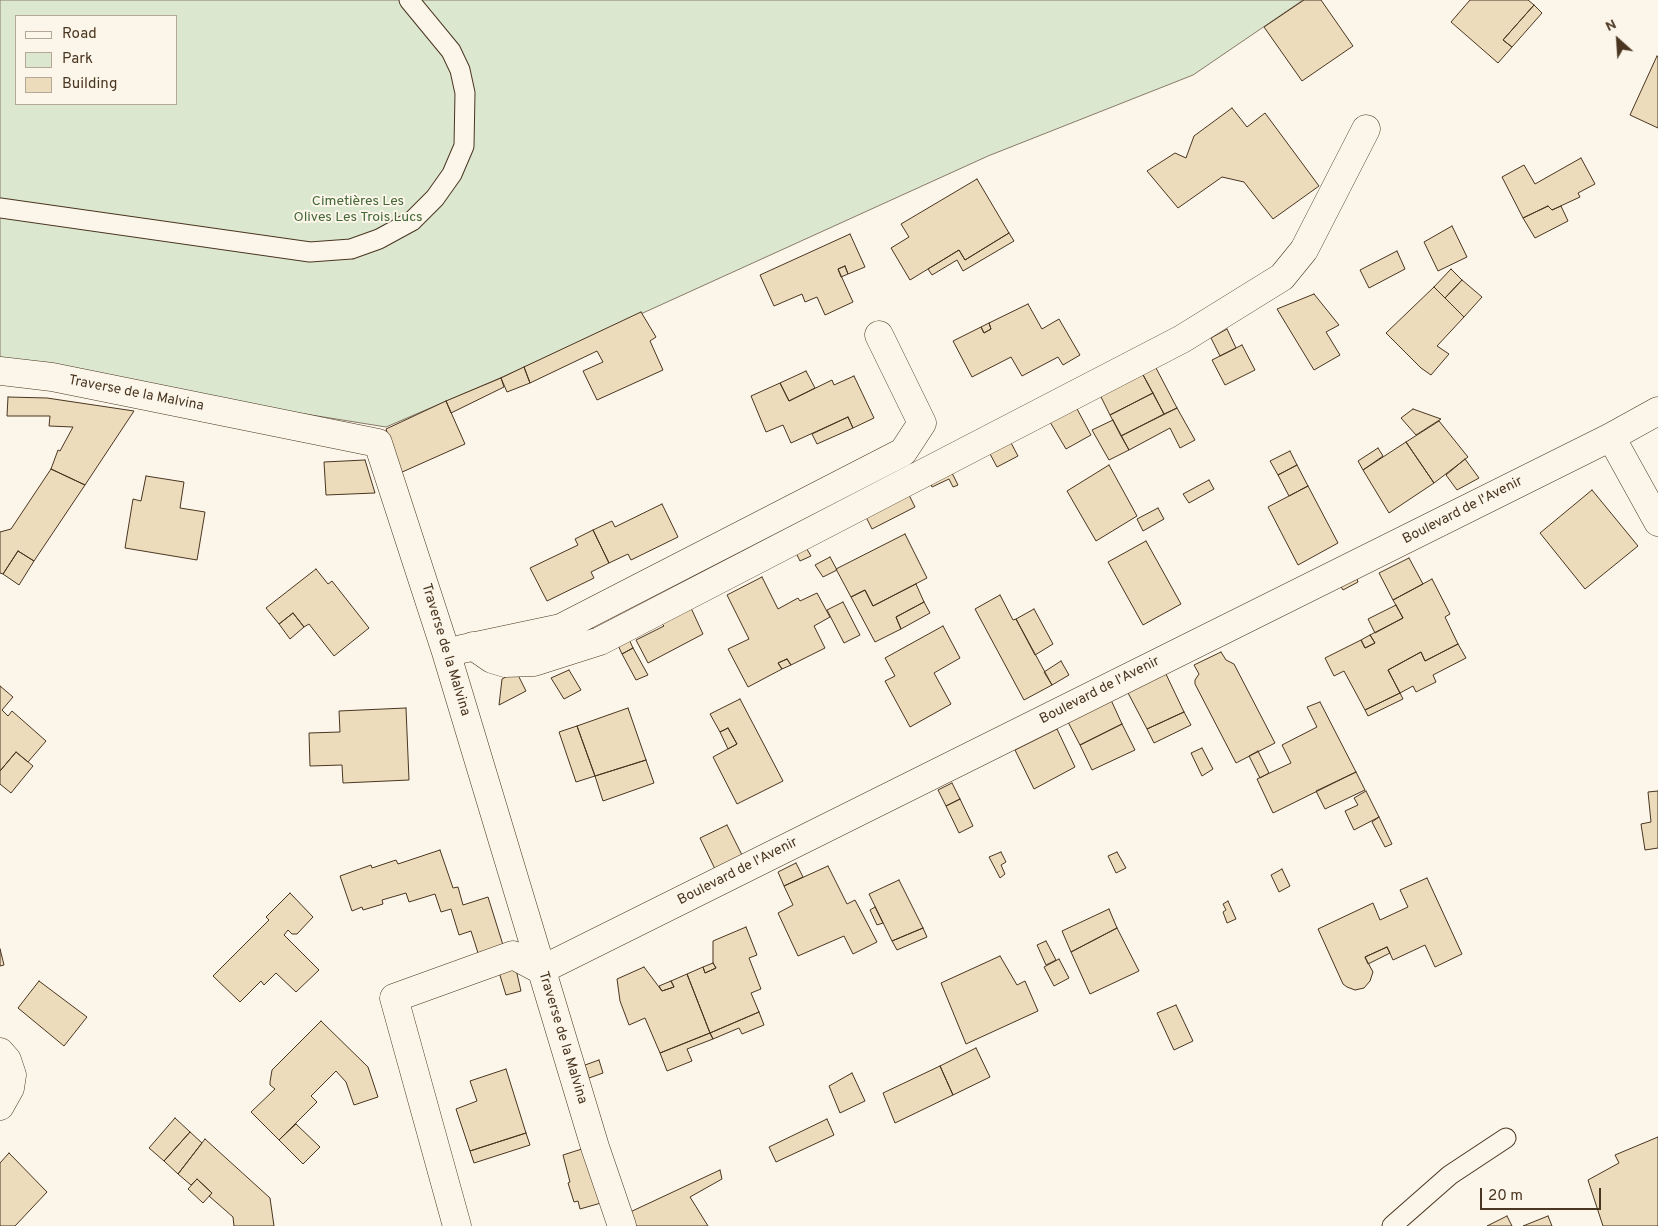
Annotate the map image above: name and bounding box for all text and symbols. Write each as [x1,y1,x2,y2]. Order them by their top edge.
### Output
legend [15,15,178,105]
north arrow [1593,15,1643,65]
text: N [1603,16,1619,36]
text: Road [62,25,97,44]
text: Park [62,50,93,69]
text: Building [62,75,117,94]
park label: Cimetières Les Olives Les Trois Lucs [293,194,423,226]
street label: Traverse de la Malvina [67,373,205,415]
street label: Boulevard de l'Avenir [1400,473,1526,549]
street label: Traverse de la Malvina [417,582,473,718]
street label: Boulevard de l'Avenir [1037,653,1163,729]
street label: Boulevard de l'Avenir [675,834,801,910]
street label: Traverse de la Malvina [534,970,590,1106]
scale bar [1483,1178,1604,1210]
text: 20 m [1488,1187,1523,1206]

